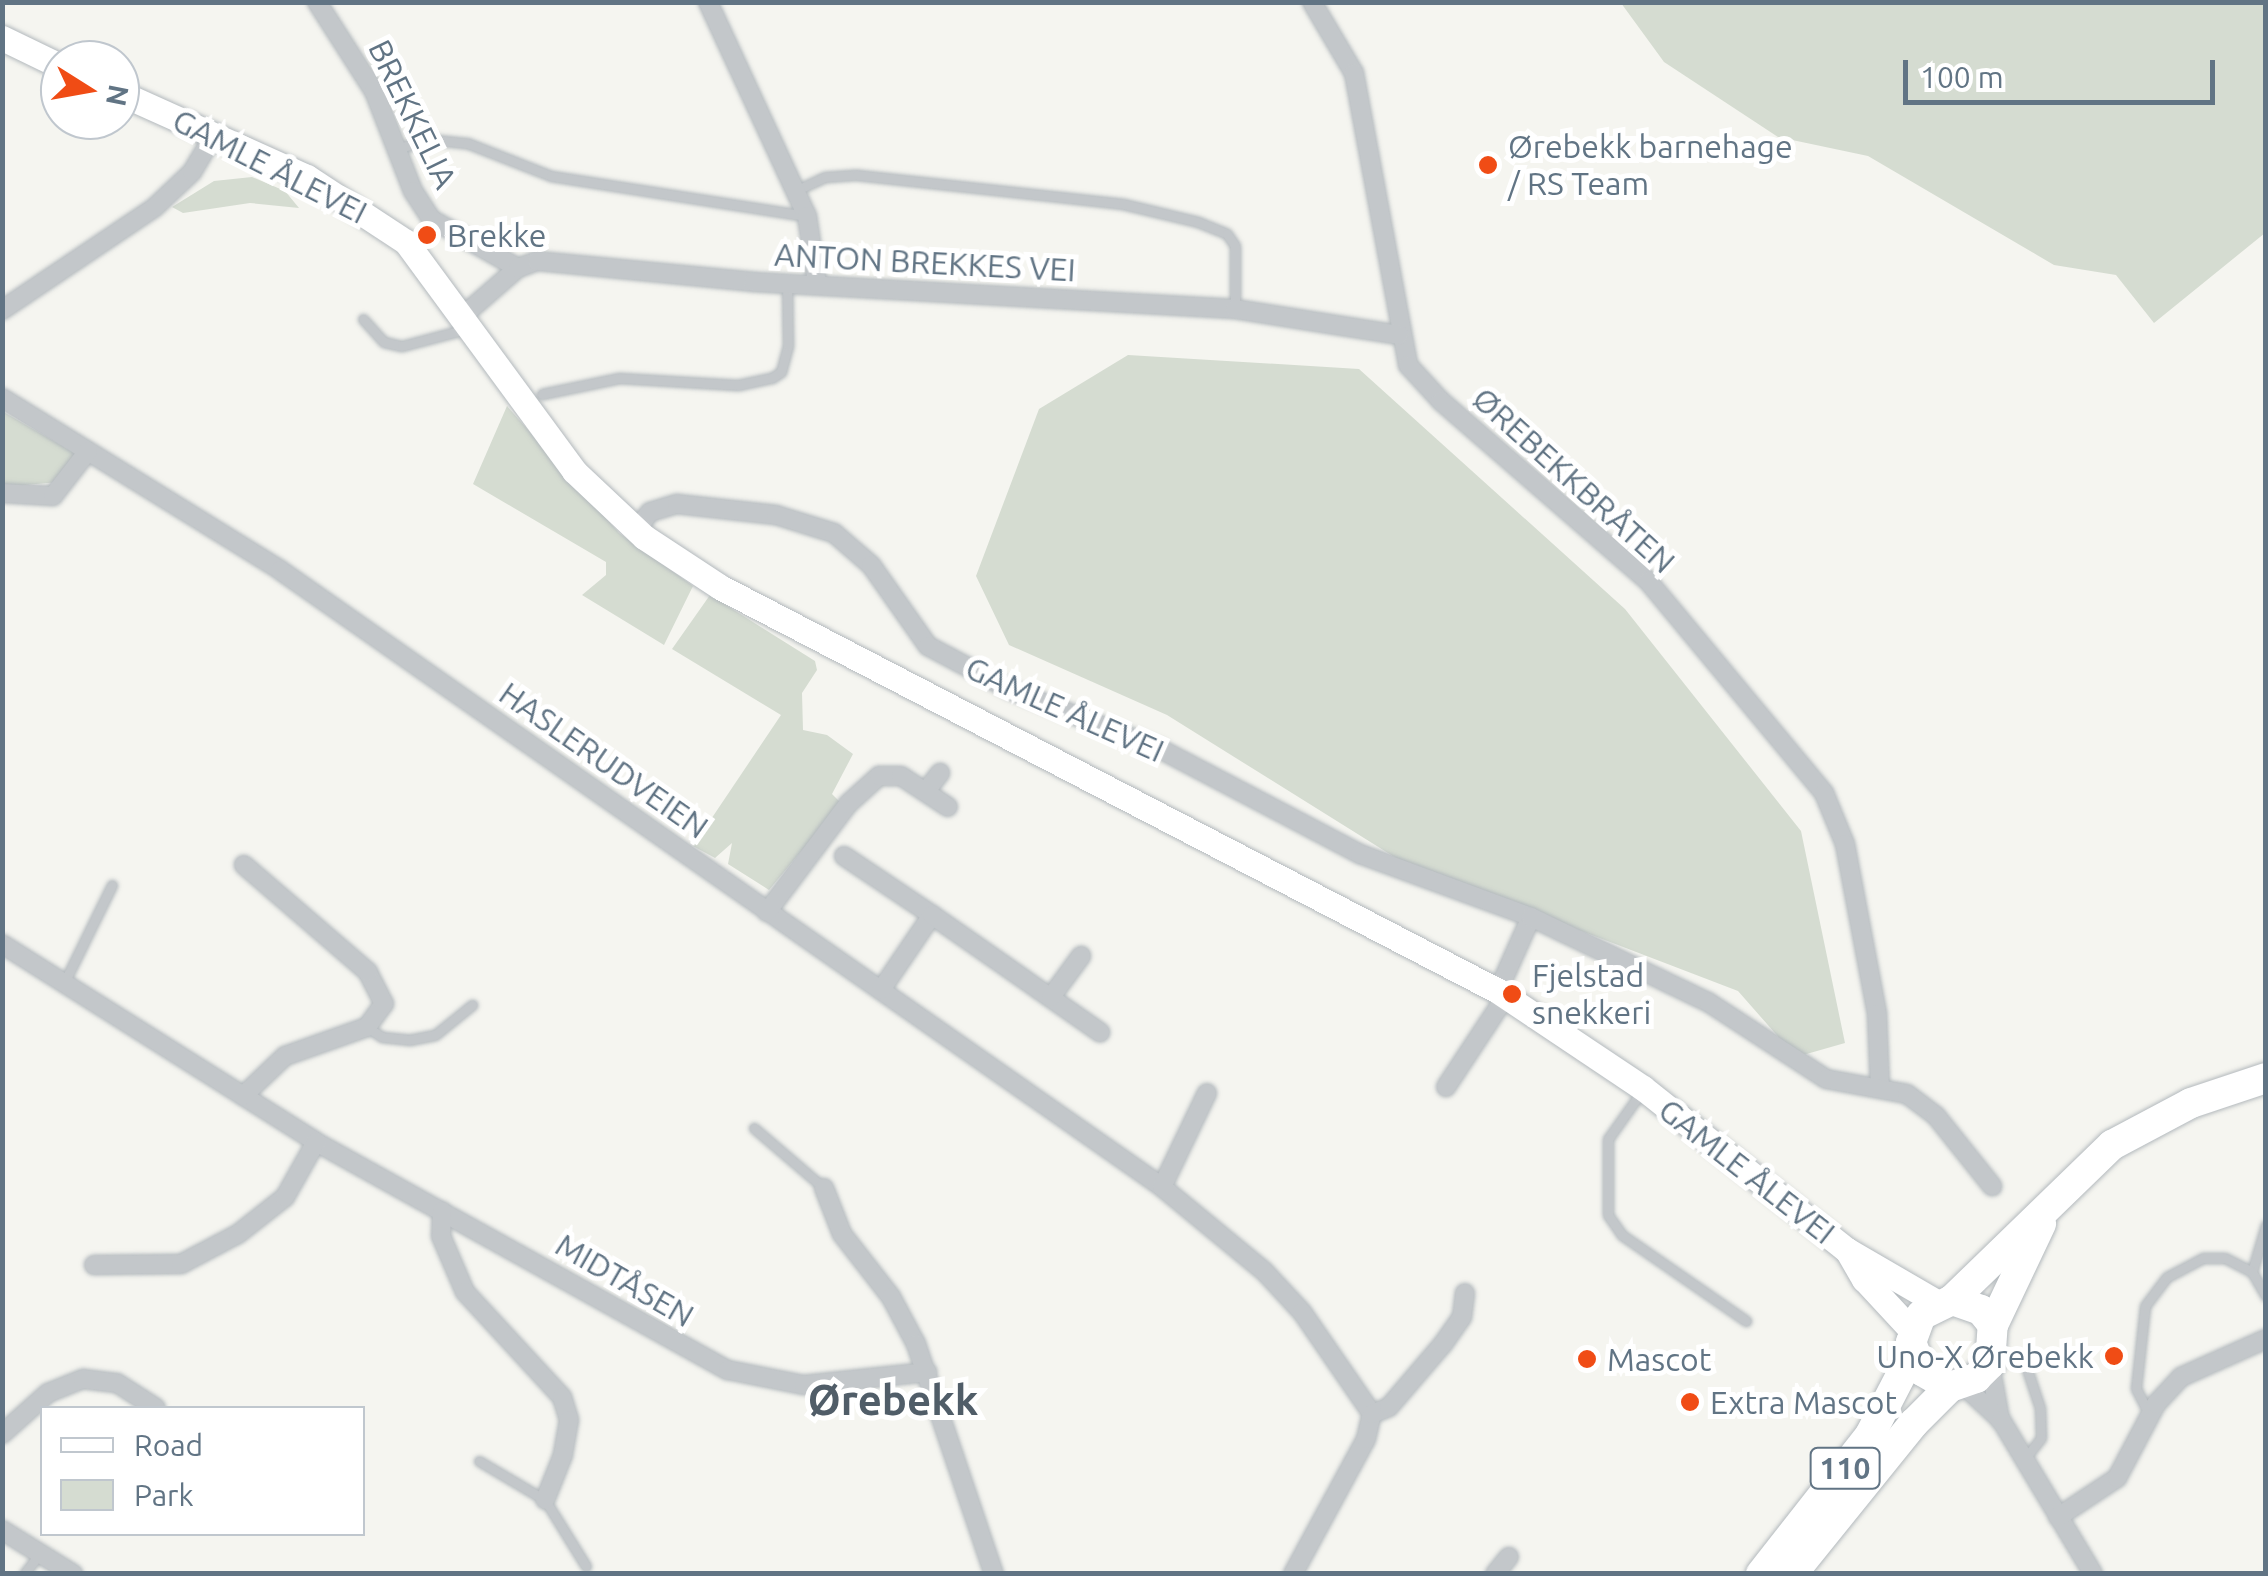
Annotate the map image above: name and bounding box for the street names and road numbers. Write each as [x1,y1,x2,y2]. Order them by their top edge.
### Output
street label: BREKKELIA [361,33,465,195]
street label: GAMLE ÅLEVEI [166,101,374,231]
street label: ANTON BREKKES VEI [773,235,1077,289]
street label: ØREBEKKBRÅTEN [1465,379,1683,581]
street label: GAMLE ÅLEVEI [960,648,1170,770]
street label: HASLERUDVEIEN [492,674,716,846]
street label: GAMLE ÅLEVEI [1651,1090,1843,1252]
street label: MIDTÅSEN [549,1225,701,1335]
road number: 110 [1808,1443,1882,1493]

